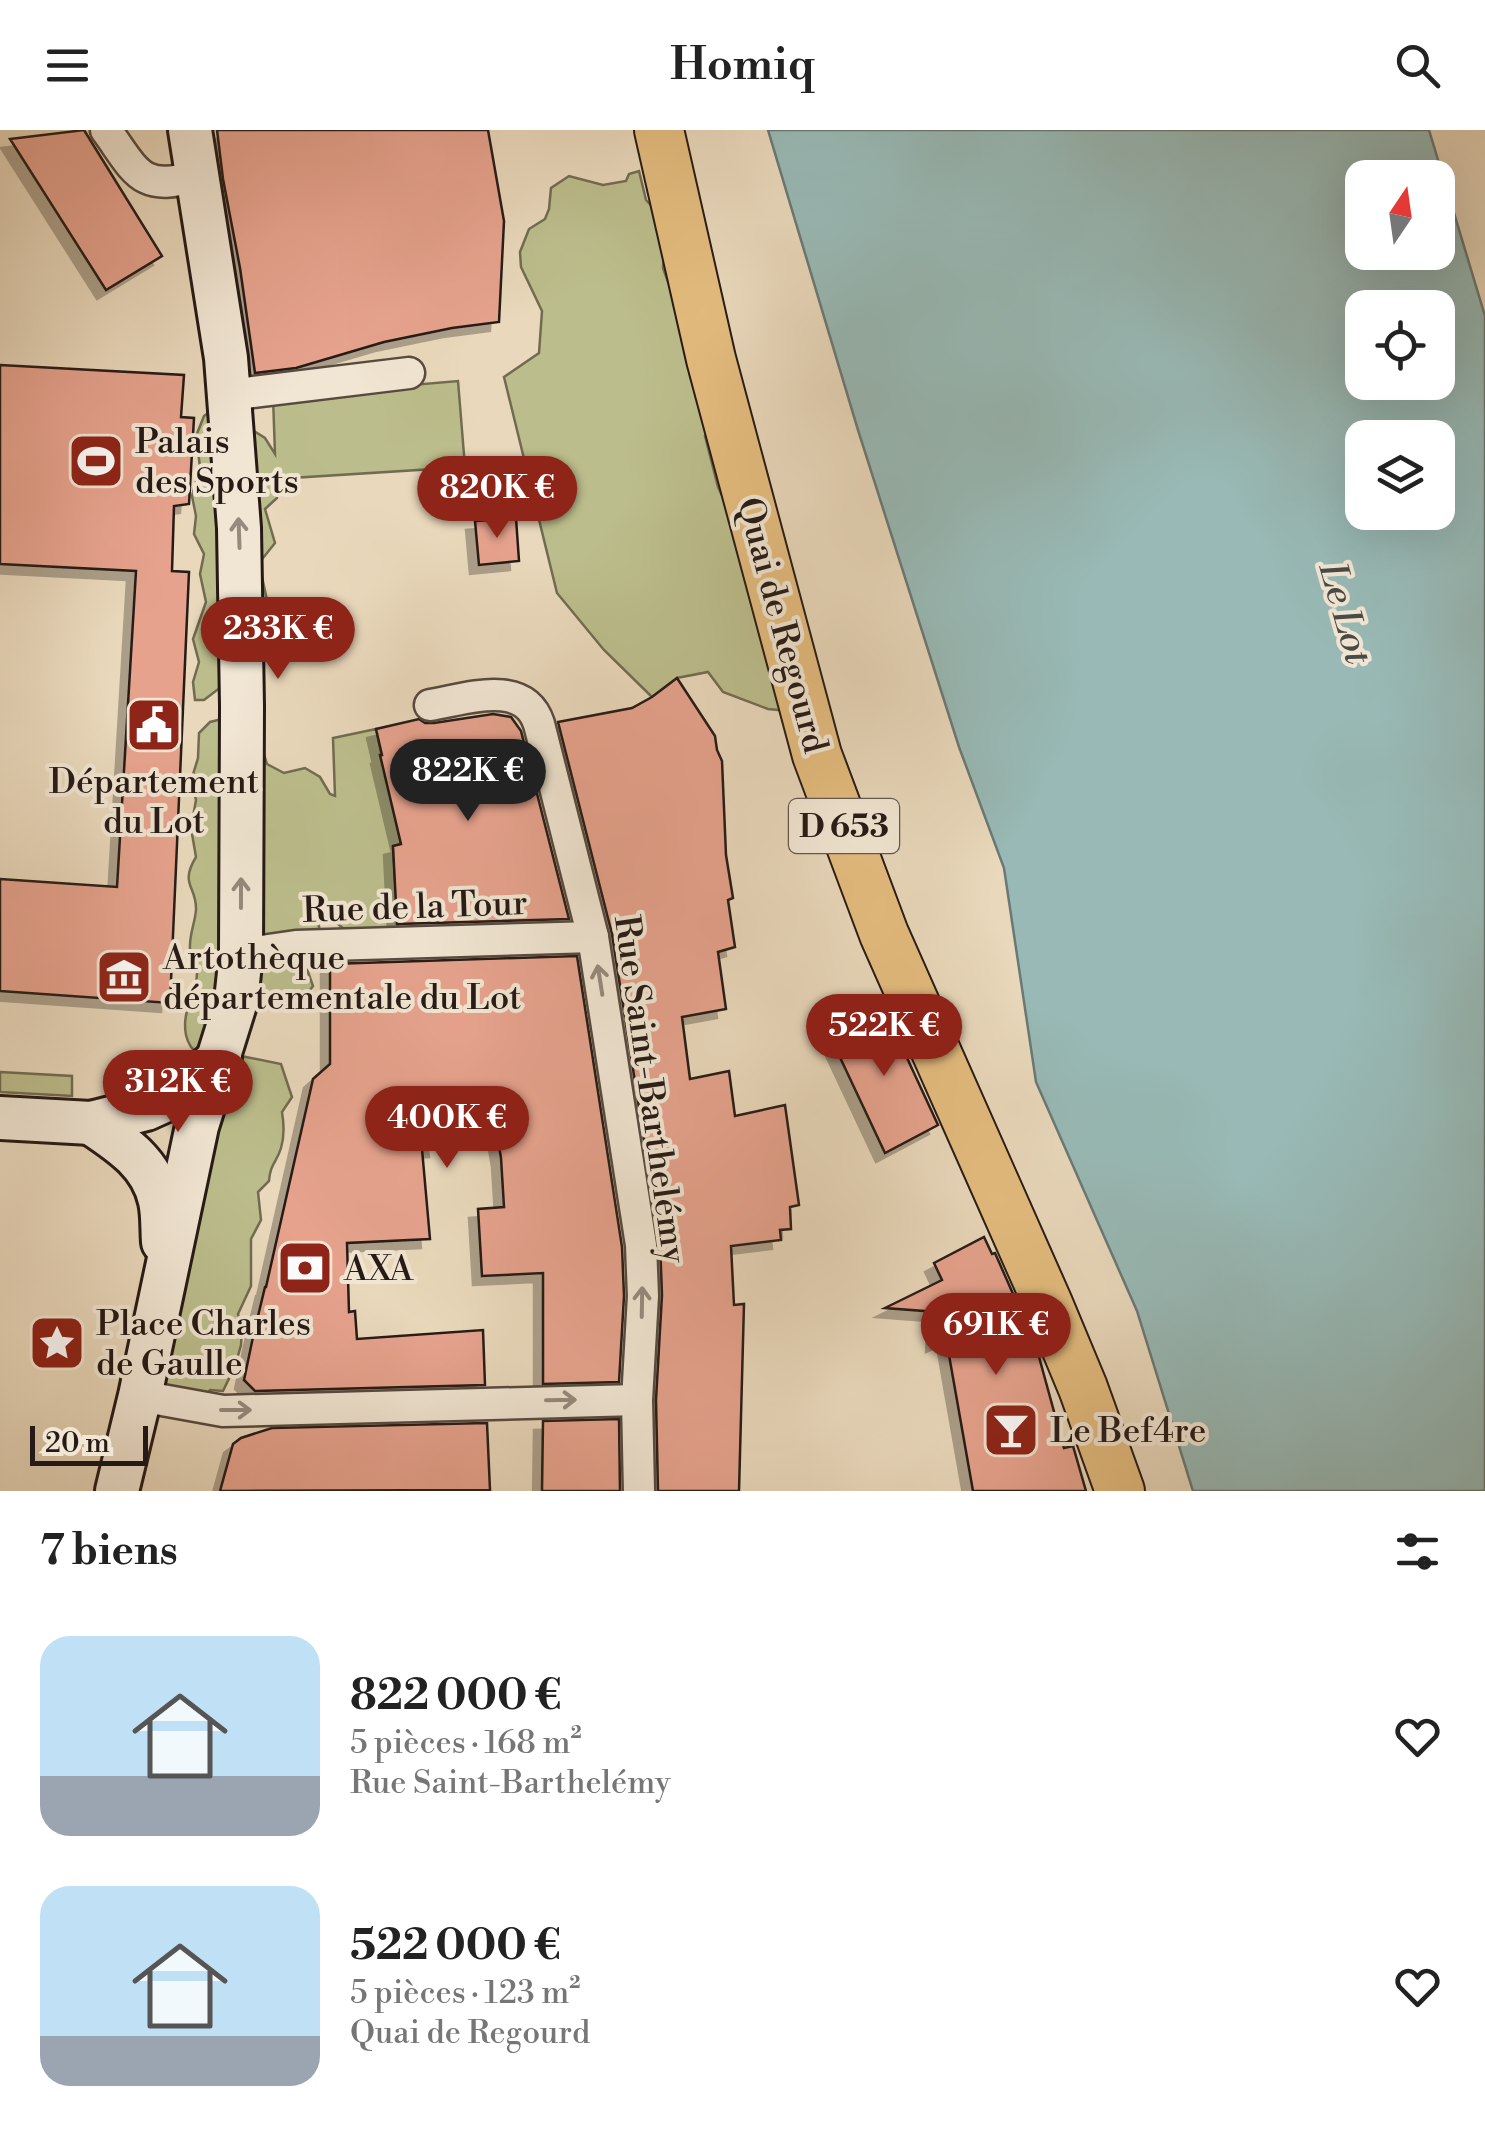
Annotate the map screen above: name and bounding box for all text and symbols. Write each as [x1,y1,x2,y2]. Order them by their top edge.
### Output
text: Homiq [670,37,815,94]
icon: menu [40,38,95,93]
icon: search [1390,38,1445,93]
north arrow [1345,160,1455,270]
map controls [1345,160,1455,530]
button: locate [1345,290,1455,400]
button: layers [1345,420,1455,530]
place label: Palais des Sports [135,421,299,504]
sports icon: Palais des Sports [66,431,126,491]
pin: 820K € [416,456,578,541]
text: 820K € [439,468,555,508]
street label: Quai de Regourd [727,493,836,758]
one-way arrow [229,518,248,550]
water label: Le Lot [1307,556,1381,670]
pin: 233K € [197,597,359,682]
text: 233K € [223,609,333,649]
public building icon: Département du Lot [124,695,184,755]
pin: 822K € [387,739,549,824]
text: 822K € [412,751,524,791]
place label: Département du Lot [49,761,259,844]
road number: D 653 [789,799,899,853]
one-way arrow [232,878,250,910]
street label: Rue de la Tour [302,882,528,933]
street label: Rue Saint-Barthelémy [604,913,695,1267]
place label: Artothèque départementale du Lot [162,937,521,1020]
museum icon: Artothèque départementale du Lot [94,947,154,1007]
one-way arrow [591,965,609,997]
pin: 522K € [803,994,965,1079]
text: 522K € [828,1006,940,1046]
pin: 312K € [97,1050,259,1135]
text: 312K € [125,1062,231,1102]
pin: 400K € [366,1086,528,1171]
text: 400K € [387,1098,507,1138]
bank icon: AXA [275,1238,335,1298]
place label: AXA [343,1248,414,1291]
one-way arrow [632,1287,651,1319]
pin: 691K € [915,1293,1077,1378]
place label: Place Charles de Gaulle [96,1303,311,1386]
text: 691K € [943,1305,1049,1345]
place icon: Place Charles de Gaulle [27,1313,87,1373]
one-way arrow [544,1391,576,1410]
one-way arrow [218,1400,251,1420]
bar icon: Le Bef4re [981,1400,1041,1460]
place label: Le Bef4re [1050,1410,1206,1453]
scale bar [30,1421,148,1466]
text: 20 m [45,1426,110,1461]
icon: filters [1390,1524,1445,1579]
text: 7 biens [40,1525,178,1578]
text: 822 000 € [350,1670,562,1723]
icon: home [120,1676,240,1796]
icon: heart [1390,1709,1445,1764]
text: 5 pièces · 168 m² [350,1723,582,1763]
text: Rue Saint-Barthelémy [350,1763,671,1803]
text: 522 000 € [350,1920,561,1973]
icon: home [120,1926,240,2046]
icon: heart [1390,1959,1445,2014]
text: 5 pièces · 123 m² [350,1973,580,2013]
text: Quai de Regourd [350,2013,590,2053]

